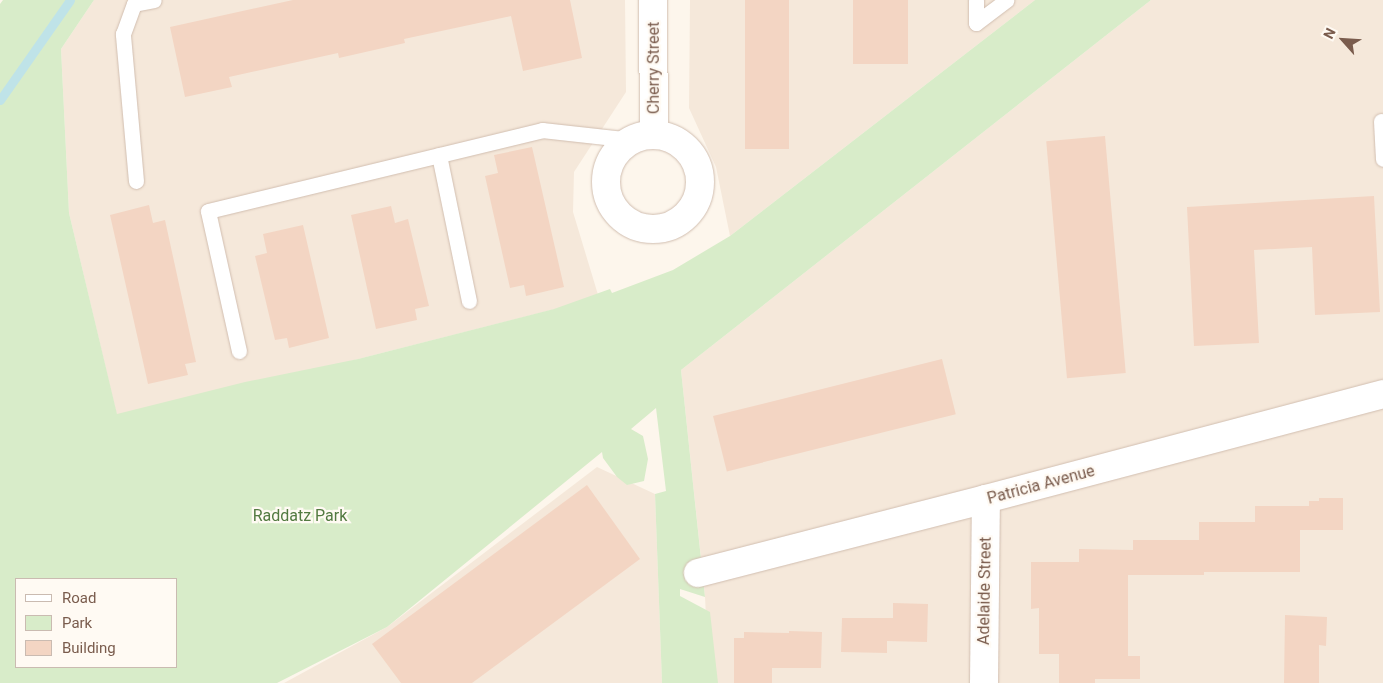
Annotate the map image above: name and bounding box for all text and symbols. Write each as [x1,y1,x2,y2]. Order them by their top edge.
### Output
north arrow [1318,15,1368,65]
street label: Cherry Street [644,22,664,114]
text: N [1320,25,1339,41]
street label: Patricia Avenue [985,461,1097,509]
park label: Raddatz Park [253,506,347,526]
street label: Adelaide Street [974,537,996,645]
legend [15,578,178,668]
text: Road [62,589,96,607]
text: Park [62,614,92,632]
text: Building [62,639,116,657]

